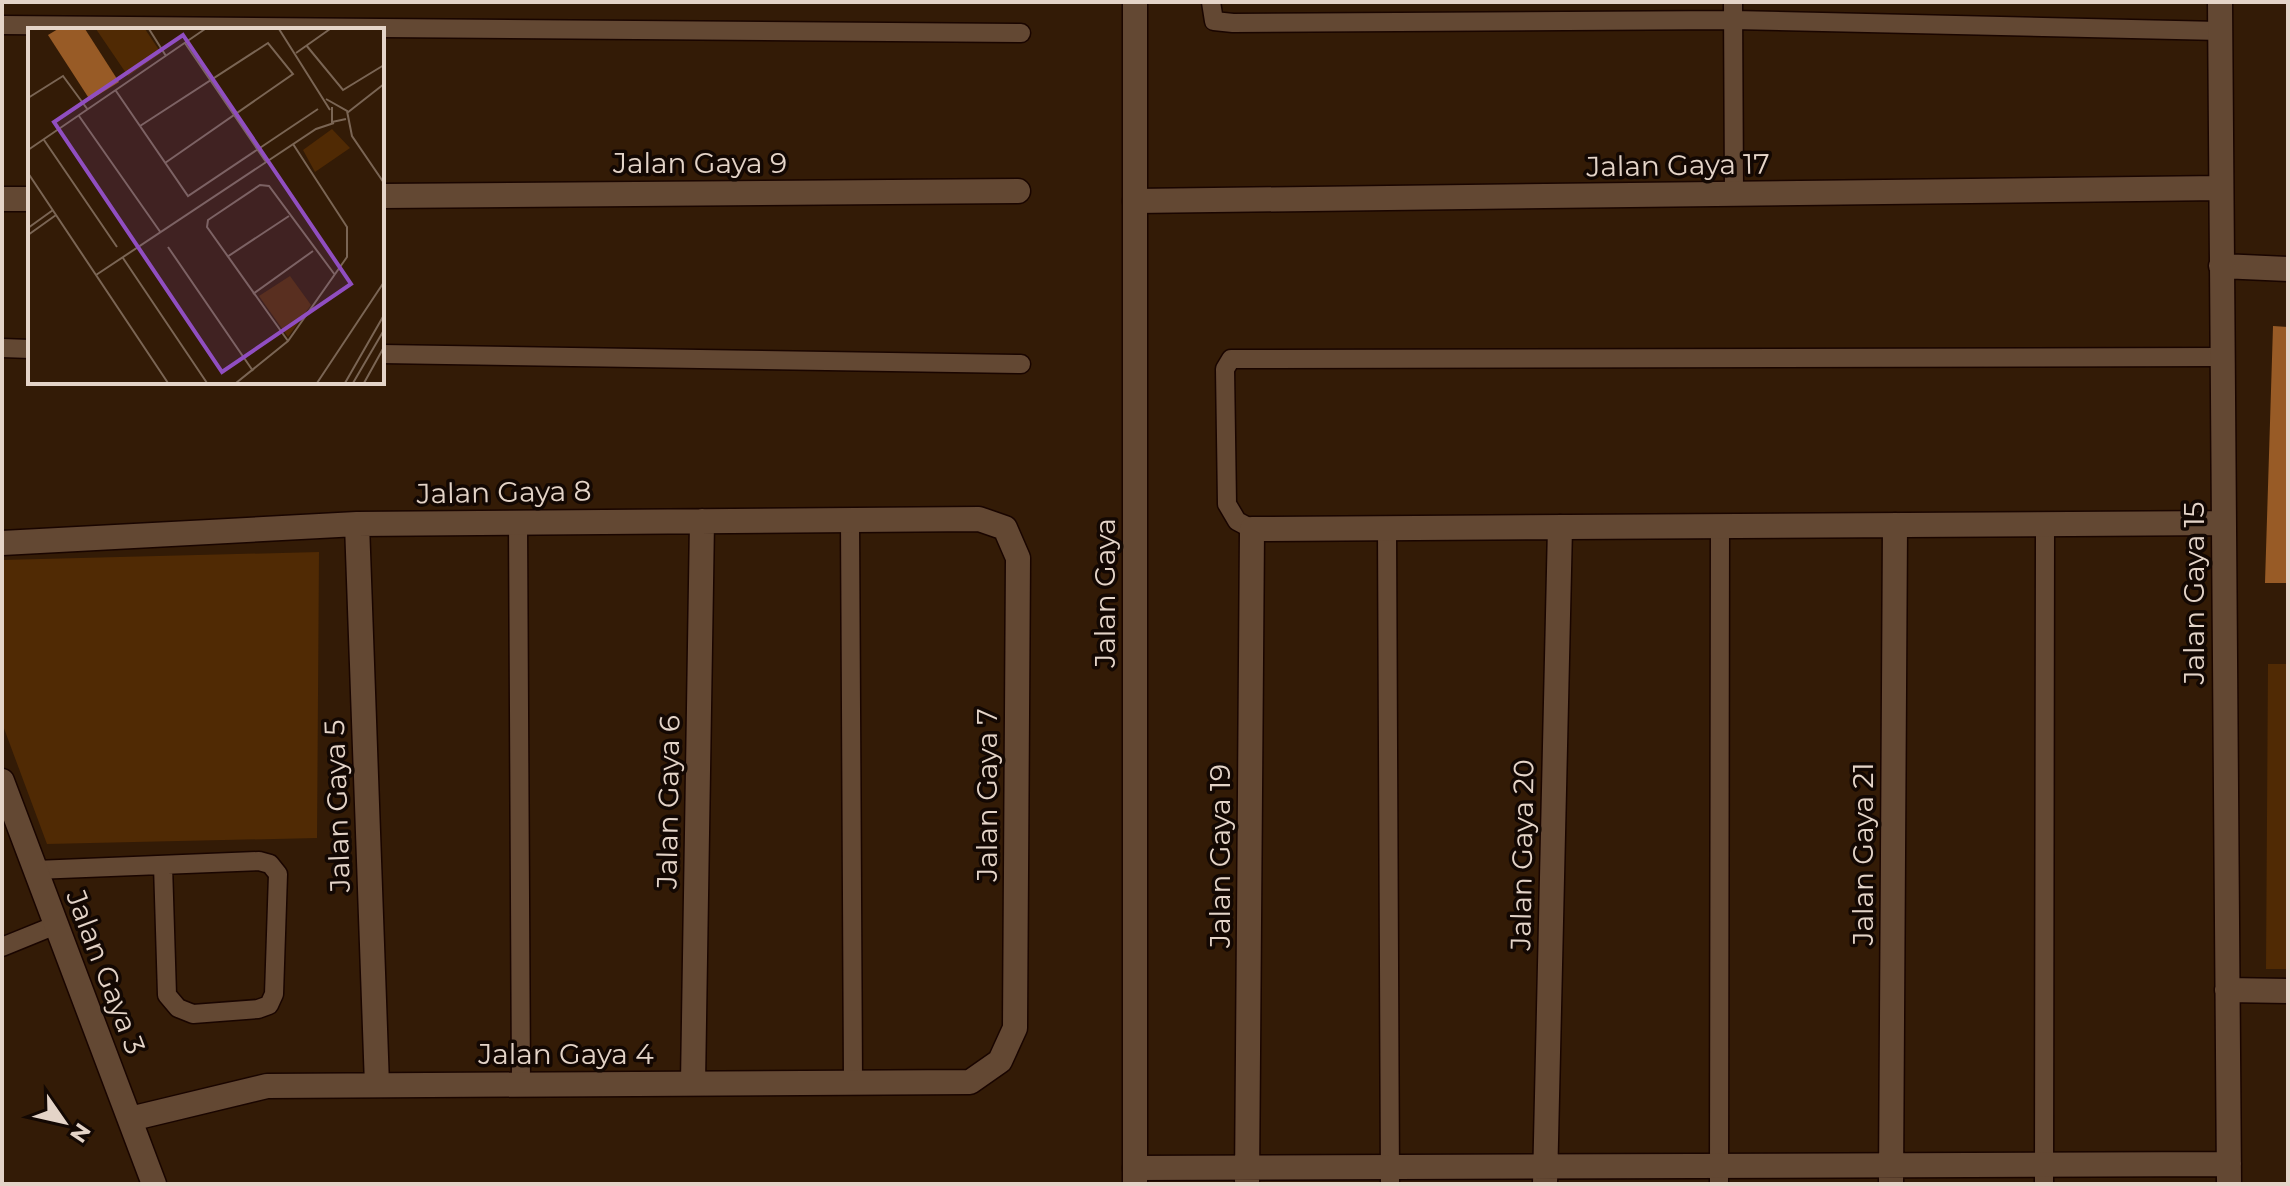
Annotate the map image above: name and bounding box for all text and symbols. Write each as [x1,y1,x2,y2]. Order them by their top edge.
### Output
inset map [28,28,384,384]
street label: Jalan Gaya 9 [612,146,787,180]
street label: Jalan Gaya 17 [1585,146,1770,184]
street label: Jalan Gaya 8 [415,473,592,511]
street label: Jalan Gaya 15 [2177,502,2211,685]
street label: Jalan Gaya [1088,518,1122,669]
street label: Jalan Gaya 7 [970,708,1004,883]
street label: Jalan Gaya 6 [649,715,687,890]
street label: Jalan Gaya 5 [317,719,357,894]
street label: Jalan Gaya 20 [1503,759,1541,952]
street label: Jalan Gaya 21 [1846,763,1880,947]
street label: Jalan Gaya 19 [1203,764,1237,949]
street label: Jalan Gaya 3 [59,884,153,1059]
street label: Jalan Gaya 4 [477,1037,654,1071]
north arrow [24,1082,104,1162]
text: N [64,1118,96,1148]

